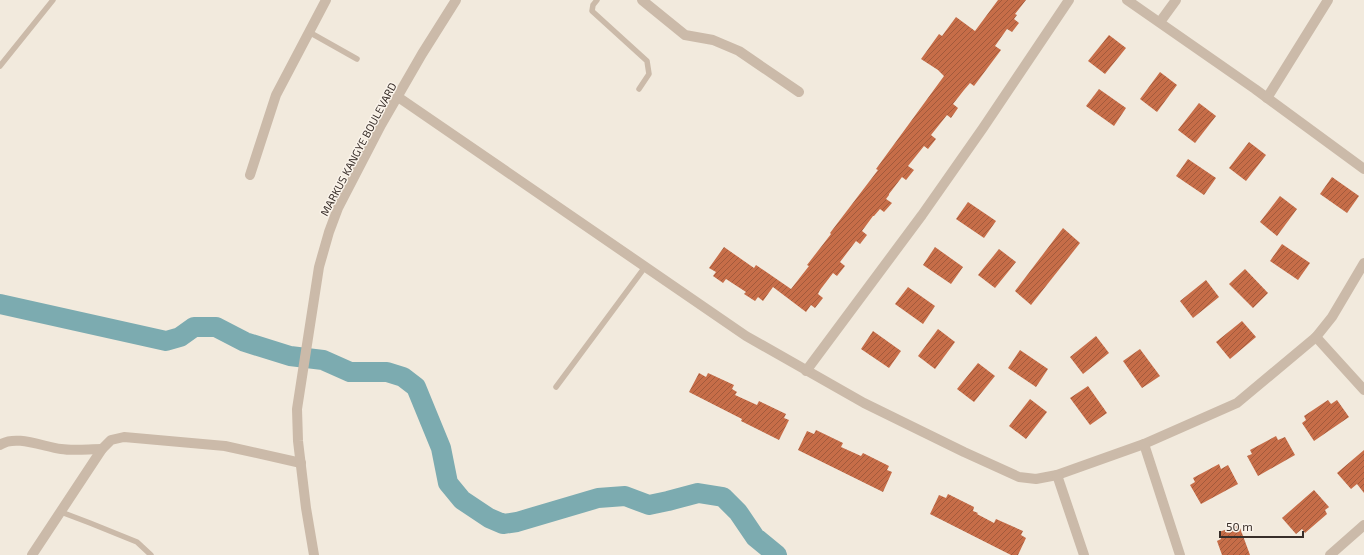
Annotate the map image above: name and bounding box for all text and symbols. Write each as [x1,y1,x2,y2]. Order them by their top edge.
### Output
street label: MARKUS KANGYE BOULEVARD [317,80,399,218]
scale bar [1220,513,1303,539]
text: 50 m [1226,519,1253,533]

